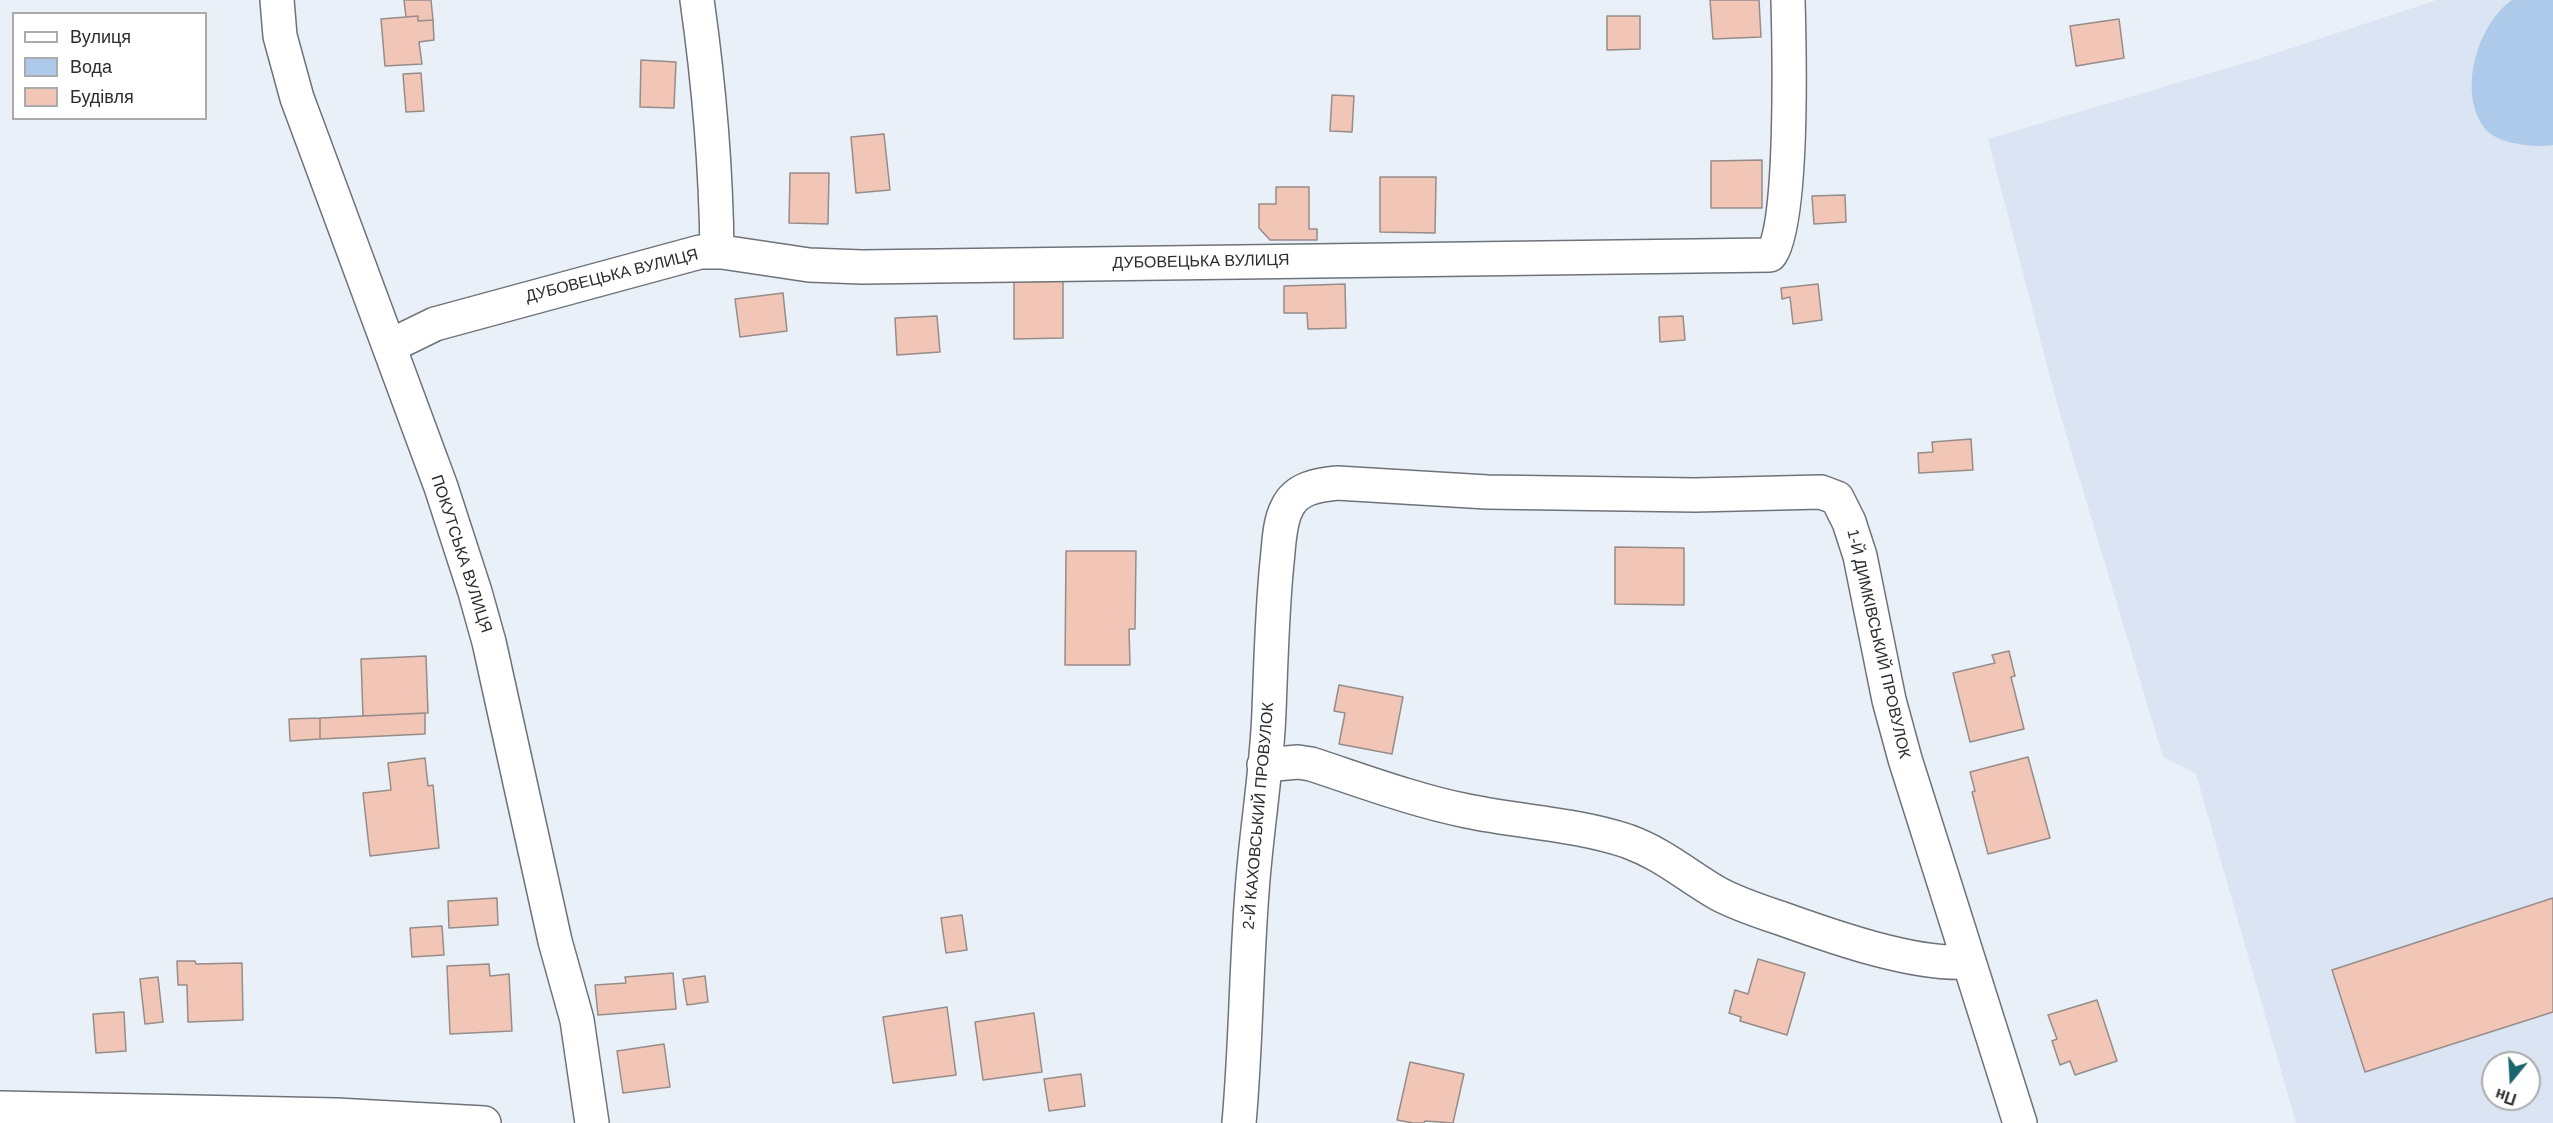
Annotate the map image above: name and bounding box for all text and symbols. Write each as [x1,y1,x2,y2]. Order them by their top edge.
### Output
legend [12,12,207,120]
text: Вулиця [70,27,131,47]
text: Вода [70,57,112,77]
text: Будівля [70,87,134,107]
street label: ДУБОВЕЦЬКА ВУЛИЦЯ [524,245,700,307]
street label: ДУБОВЕЦЬКА ВУЛИЦЯ [1112,251,1290,273]
street label: ПОКУТСЬКА ВУЛИЦЯ [426,473,496,635]
street label: 1-Й ДИМКІВСЬКИЙ ПРОВУЛОК [1842,527,1914,761]
street label: 2-Й КАХОВСЬКИЙ ПРОВУЛОК [1240,702,1278,930]
north arrow [2481,1051,2541,1111]
text: Пн [2493,1085,2519,1108]

